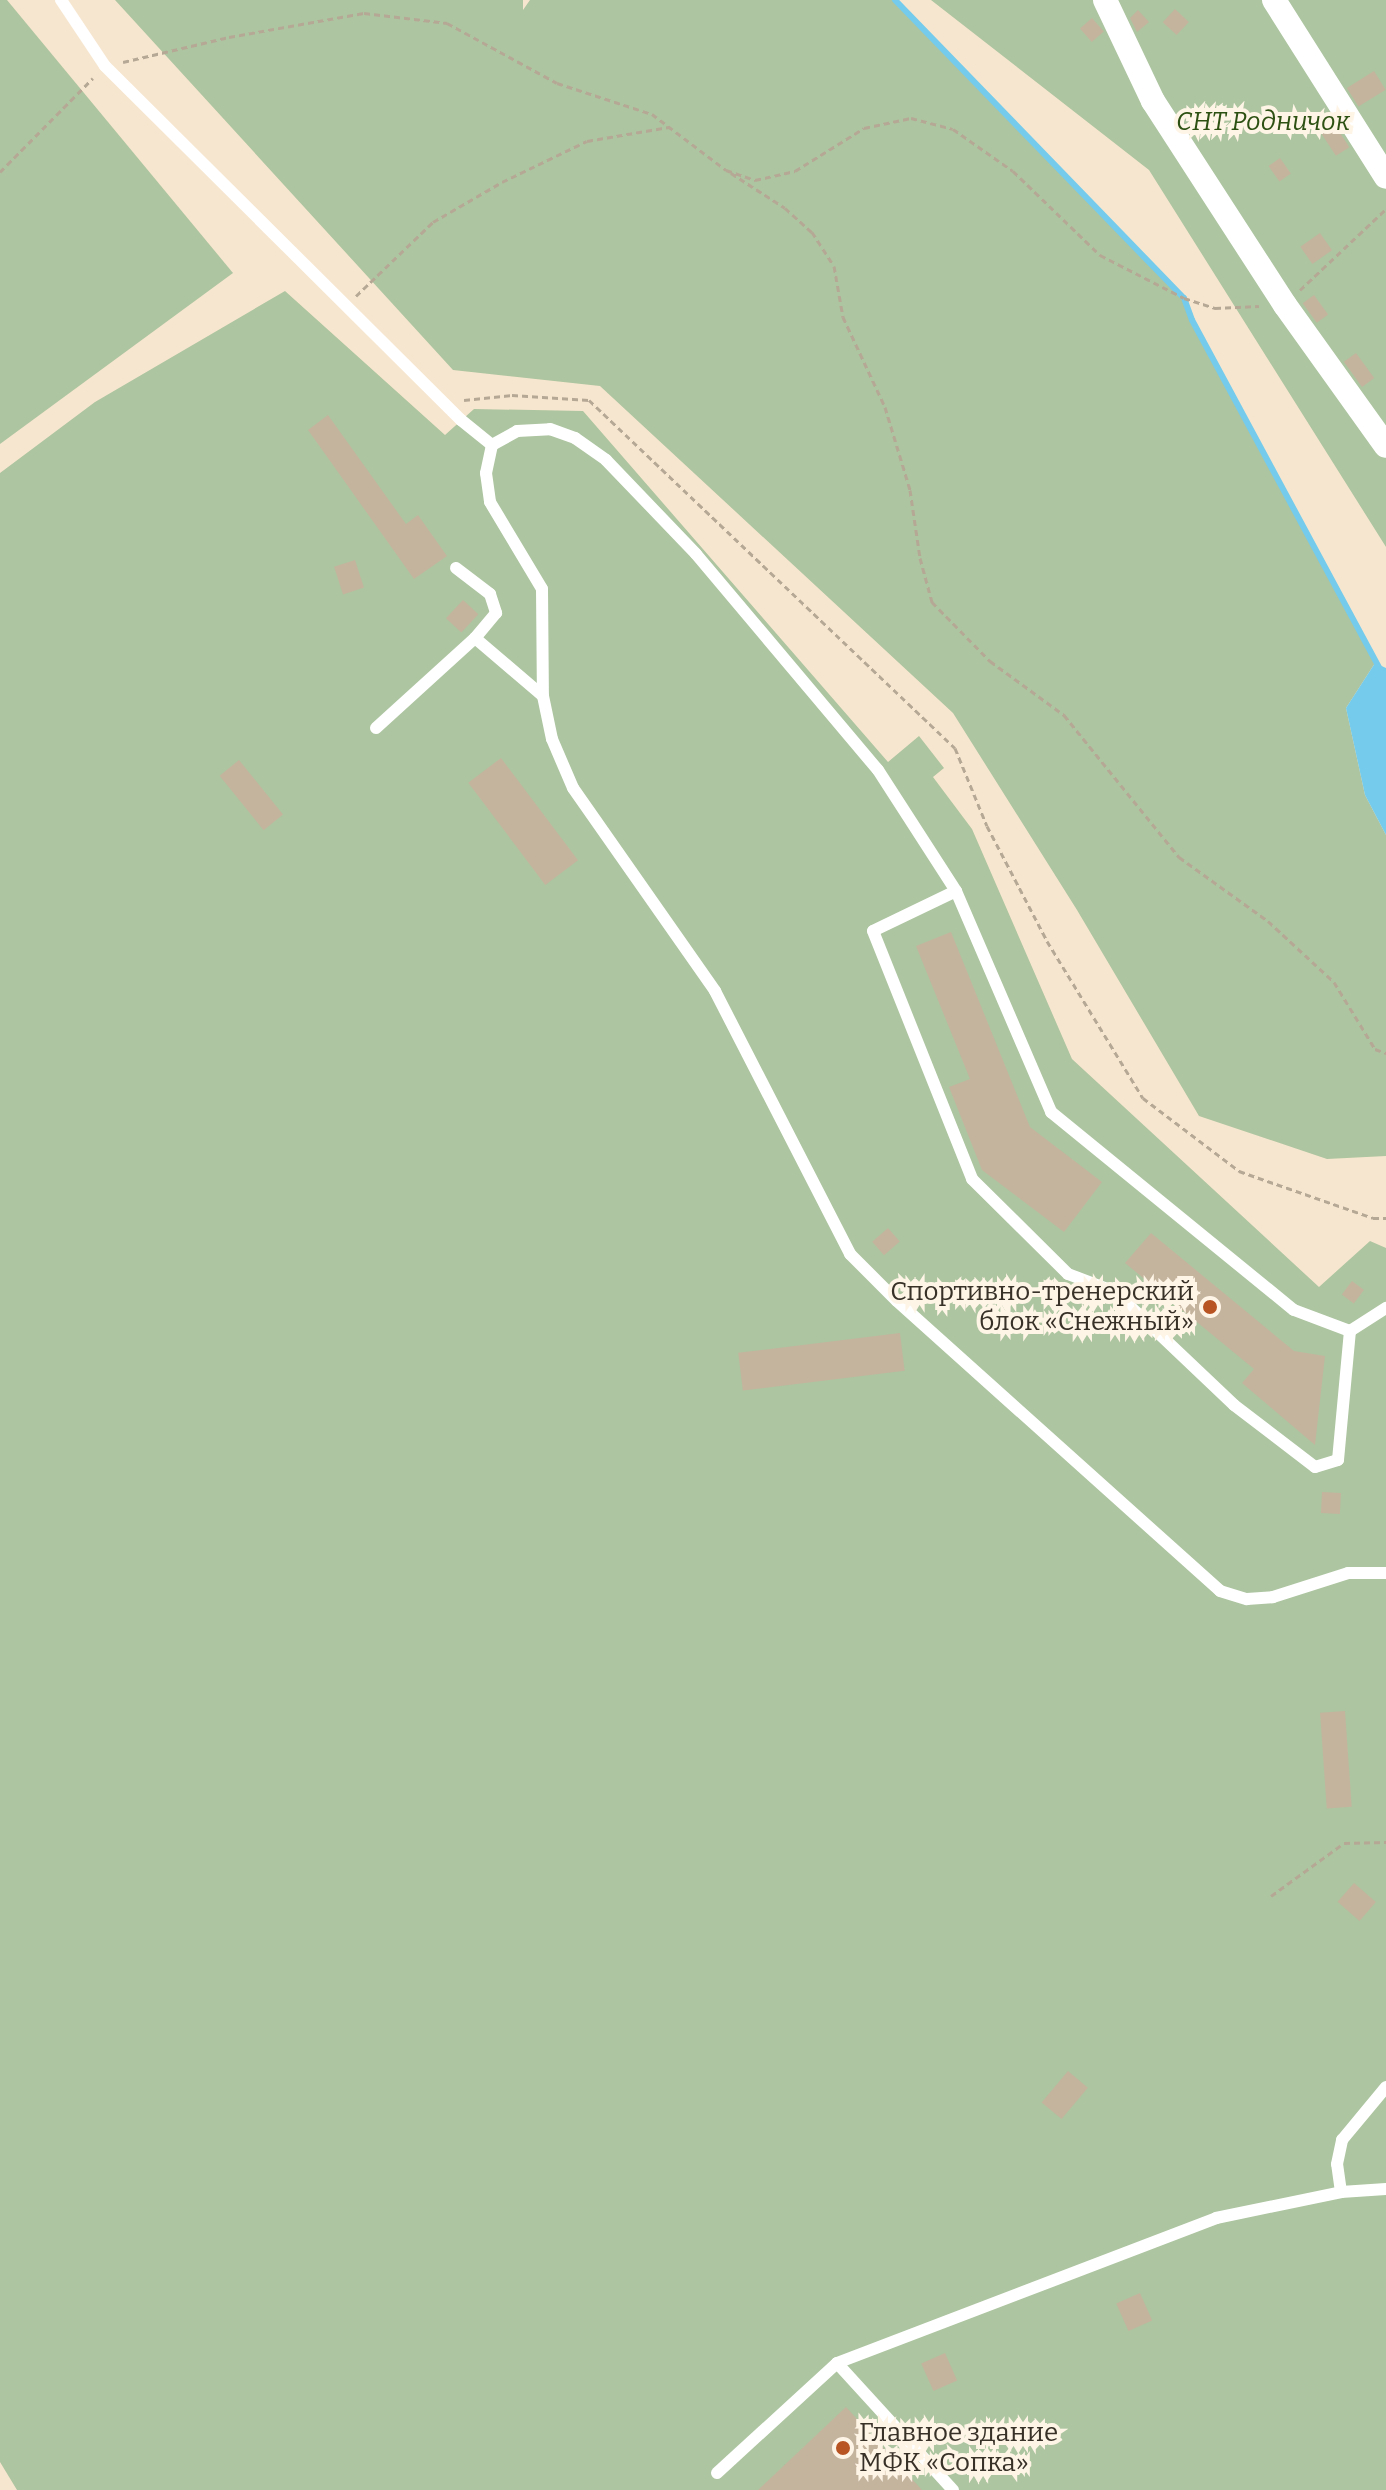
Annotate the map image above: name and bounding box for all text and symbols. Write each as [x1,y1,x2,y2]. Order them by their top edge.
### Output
park label: СНТ Родничок [1176,106,1350,138]
place label: Спортивно-тренерский блок «Снежный» [890,1276,1194,1338]
marker: Спортивно-тренерский блок «Снежный» [1201,1298,1219,1316]
place label: Главное здание МФК «Сопка» [859,2417,1058,2478]
marker: Главное здание МФК «Сопка» [834,2439,852,2457]

